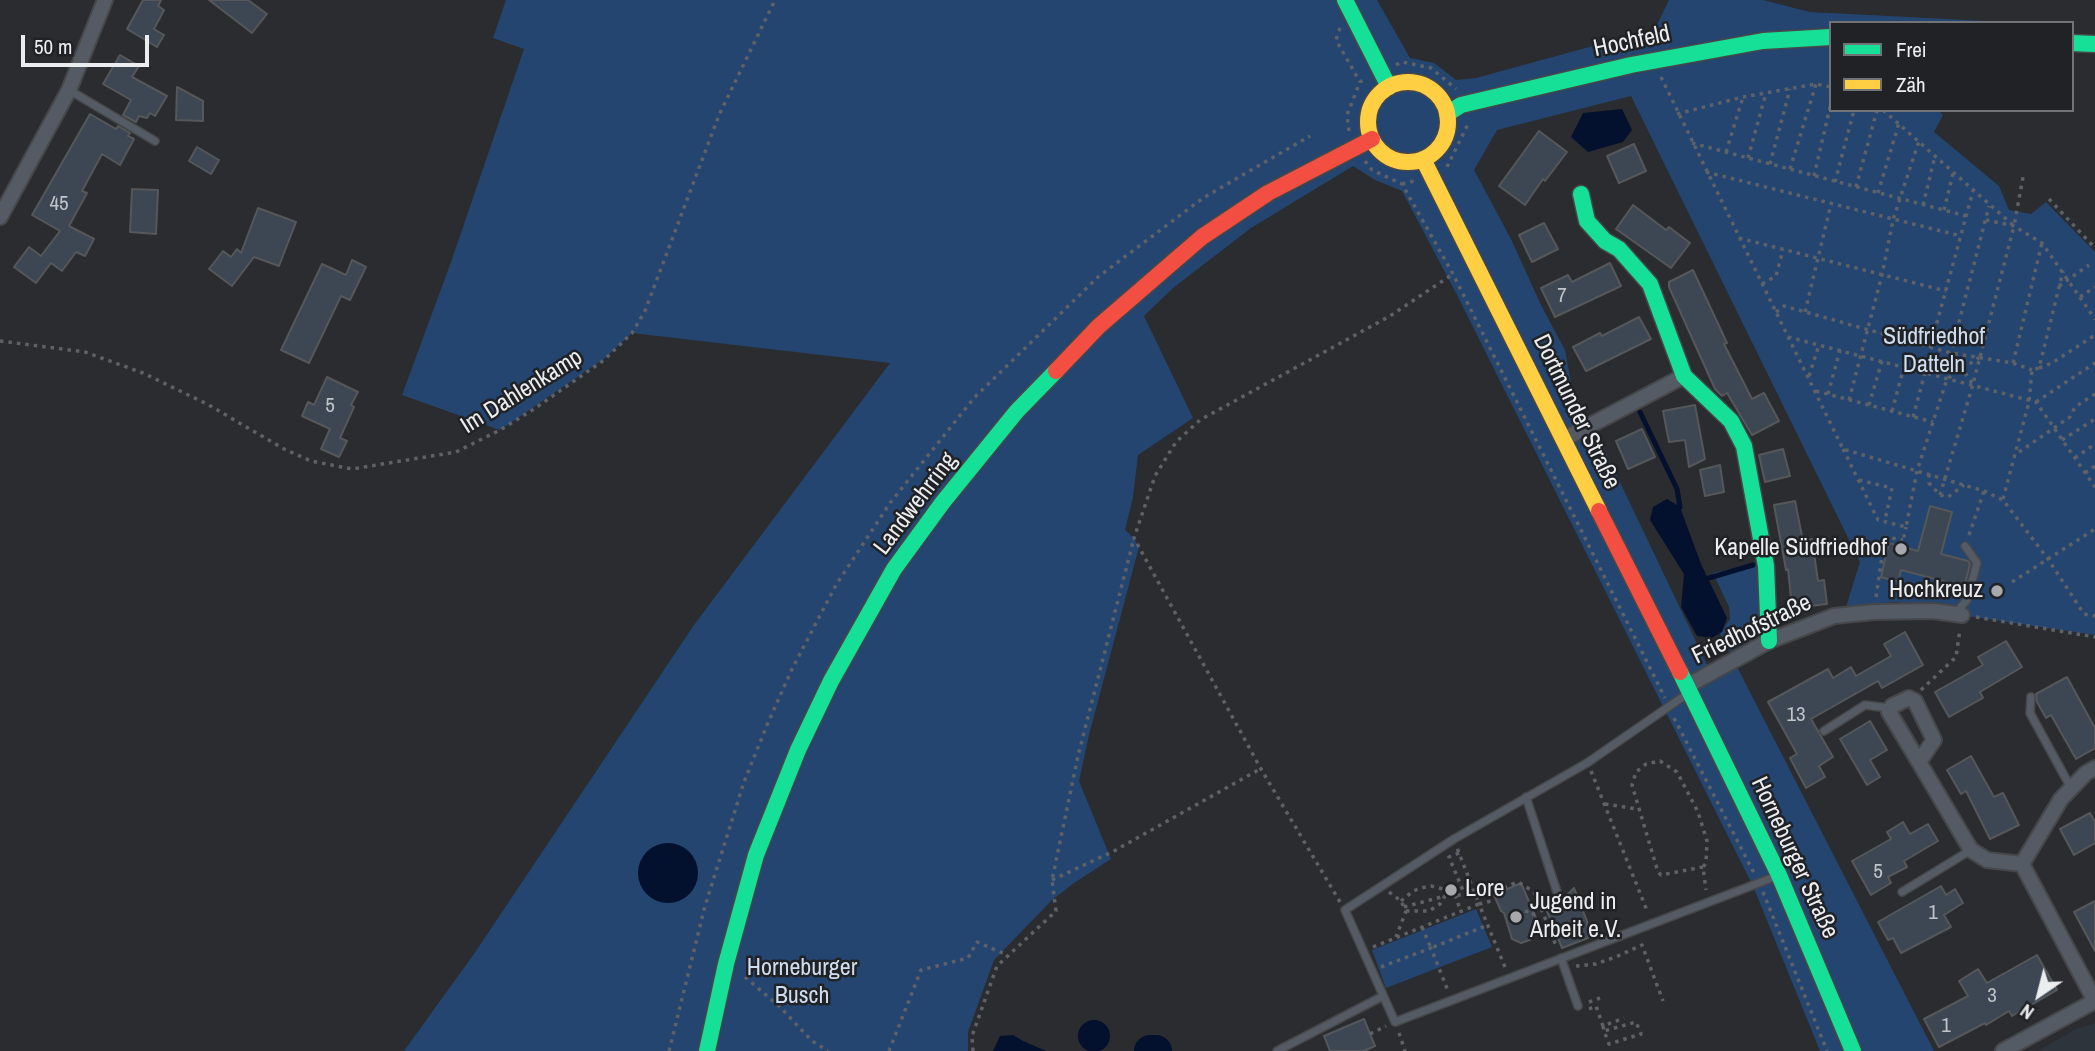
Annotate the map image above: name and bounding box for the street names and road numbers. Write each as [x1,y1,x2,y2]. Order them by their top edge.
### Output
street label: Hochfeld [1591,20,1673,64]
street label: Dortmunder Straße [1526,330,1626,494]
street label: Im Dahlenkamp [456,343,588,441]
street label: Landwehrring [868,447,964,561]
street label: Friedhofstraße [1688,589,1816,671]
street label: Horneburger Straße [1744,773,1844,943]

